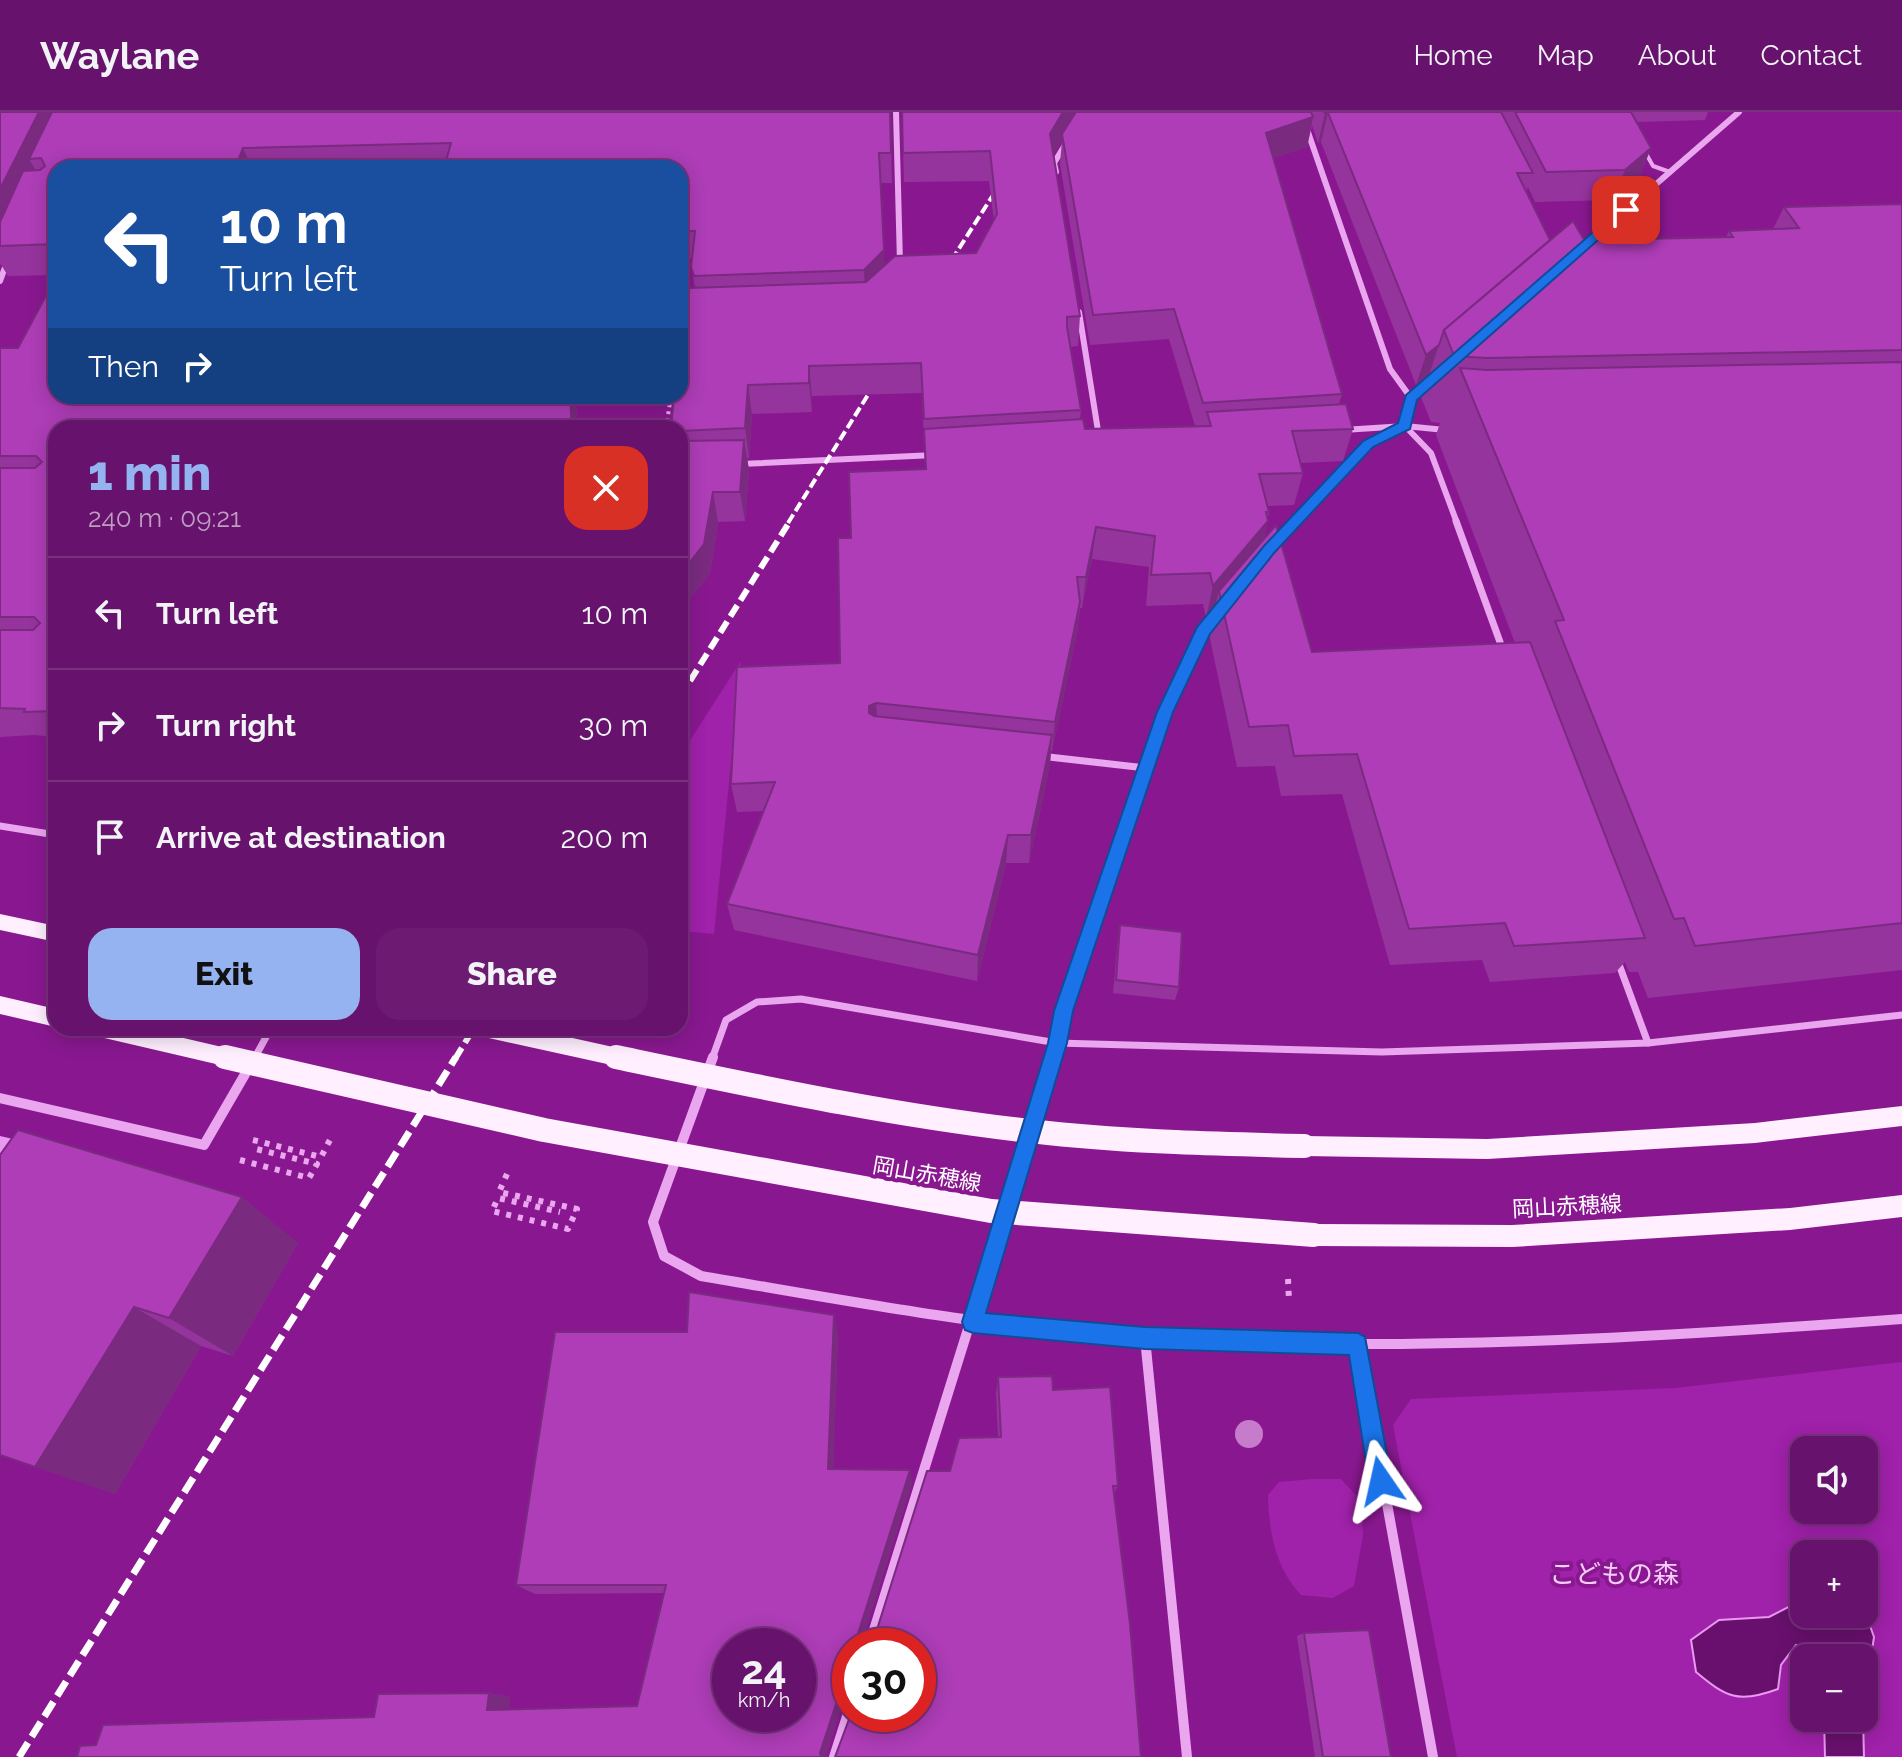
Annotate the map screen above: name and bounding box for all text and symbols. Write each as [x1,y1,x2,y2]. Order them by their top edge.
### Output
text: Waylane [40,33,199,78]
text: Home [1413,39,1493,72]
text: Map [1537,39,1594,72]
text: About [1638,39,1717,72]
text: Contact [1761,39,1862,72]
pin [1592,176,1660,244]
icon: arrive [1604,188,1648,232]
text: 10 m [220,190,348,256]
icon: left [88,192,192,296]
text: Turn left [220,257,358,299]
icon: right [175,344,219,388]
text: Then [88,349,159,384]
text: 1 min [88,445,211,501]
button: close [564,446,648,530]
text: 240 m · 09:21 [88,503,241,533]
icon: left [88,591,132,635]
text: Turn left [156,596,278,631]
text: 10 m [582,596,648,631]
icon: right [88,703,132,747]
text: Turn right [156,708,296,743]
text: 30 m [578,708,648,743]
icon: arrive [88,815,132,859]
text: Arrive at destination [156,820,446,855]
text: 200 m [560,820,648,855]
button: Exit [88,928,360,1020]
button: Share [376,928,648,1020]
street label: 岡山赤穂線 [871,1152,983,1196]
street label: 岡山赤穂線 [1511,1190,1623,1222]
map controls [1790,1436,1878,1732]
button: sound [1790,1436,1878,1524]
position arrow [1339,1439,1423,1523]
button: + [1790,1540,1878,1628]
park label: こどもの森 [1549,1559,1679,1589]
speed limit sign: 30 [832,1628,936,1732]
button: − [1790,1644,1878,1732]
text: 24 [741,1646,787,1693]
text: km/h [738,1688,790,1712]

